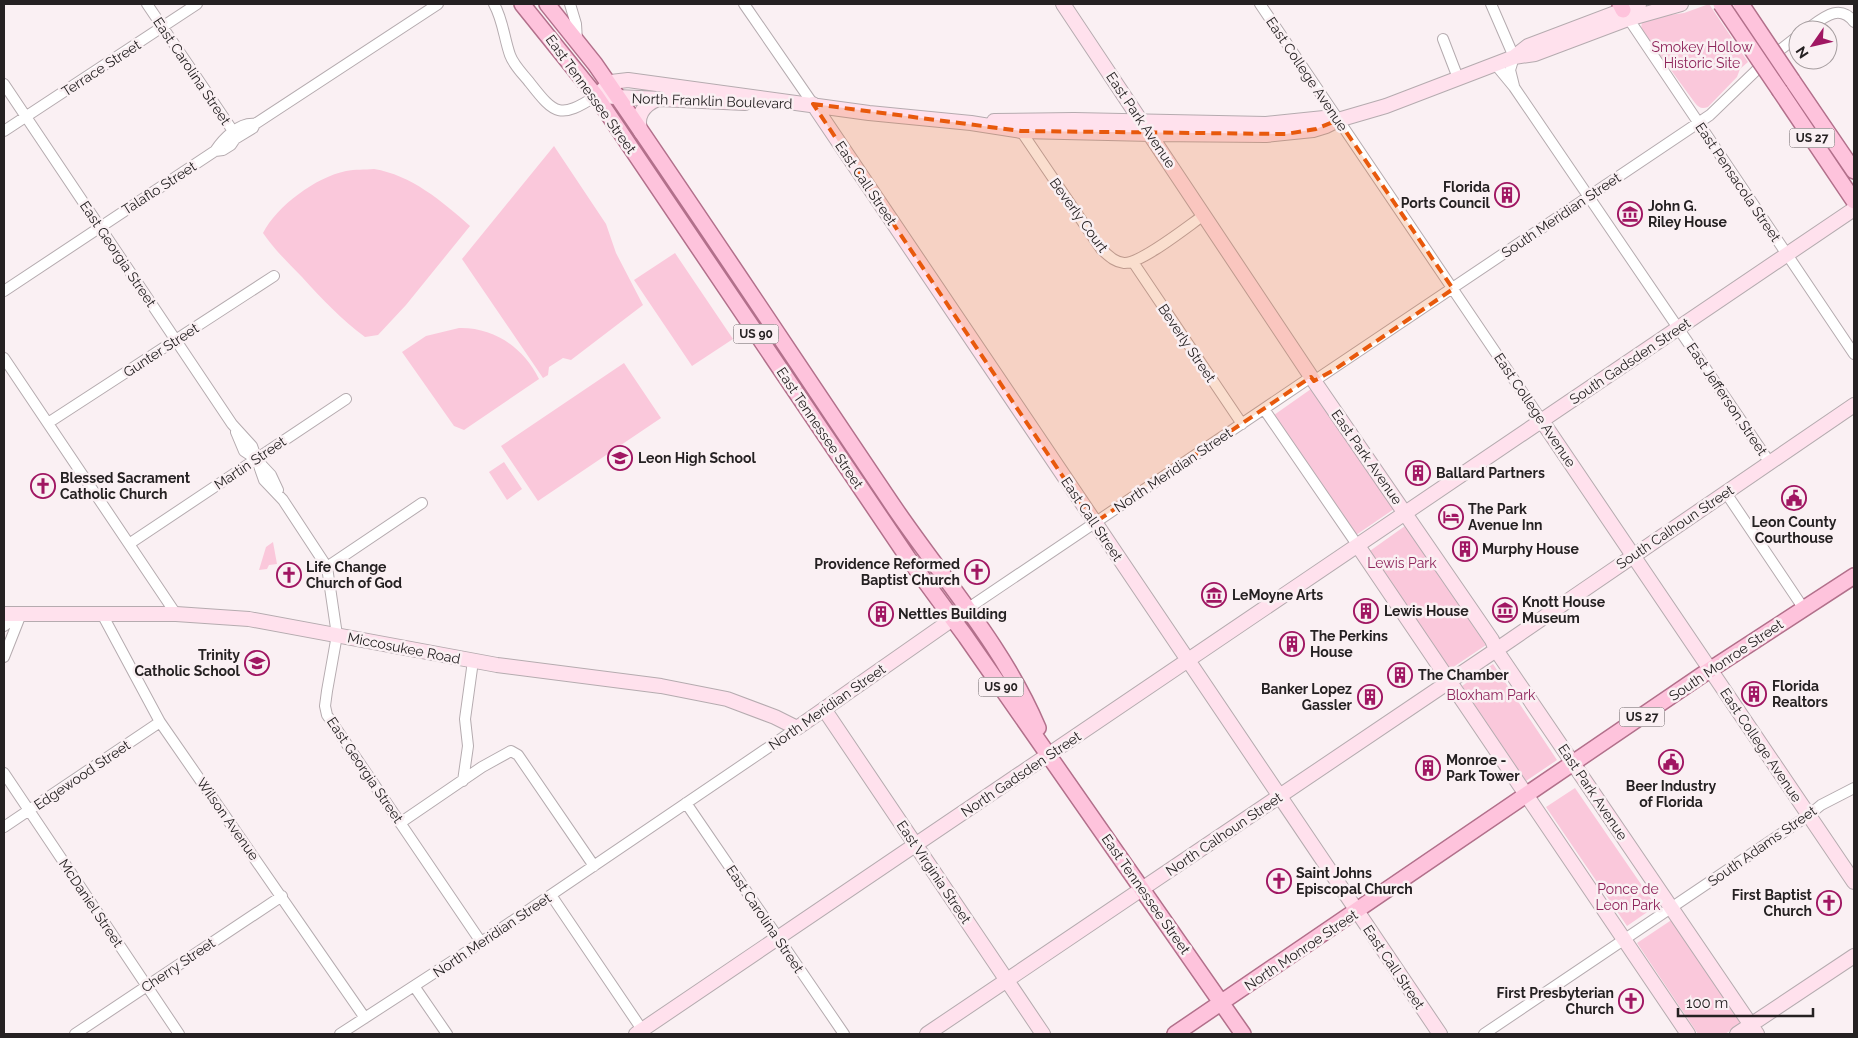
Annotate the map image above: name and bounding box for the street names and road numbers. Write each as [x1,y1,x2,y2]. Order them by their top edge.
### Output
street label: East Carolina Street [150,14,234,128]
street label: East College Avenue [1263,14,1351,134]
street label: East Tennessee Street [543,32,640,157]
street label: Terrace Street [59,36,144,99]
street label: East Park Avenue [1103,69,1179,171]
street label: North Franklin Boulevard [631,90,793,112]
street label: East Pensacola Street [1692,119,1784,245]
road number: US 27 [1790,128,1834,148]
street label: East Call Street [832,138,900,228]
street label: Talaflo Street [119,158,199,218]
street label: South Meridian Street [1499,169,1624,261]
street label: Beverly Court [1047,175,1111,256]
street label: East Georgia Street [77,198,160,310]
street label: Beverly Street [1155,301,1219,385]
street label: South Gadsden Street [1567,314,1694,407]
street label: Gunter Street [120,320,202,380]
road number: US 90 [734,324,778,344]
street label: East Jefferson Street [1683,340,1771,459]
street label: East College Avenue [1491,350,1579,470]
street label: East Tennessee Street [773,364,867,492]
street label: East Park Avenue [1328,407,1406,507]
street label: North Meridian Street [1111,424,1235,515]
street label: Martin Street [211,433,289,493]
street label: East Call Street [1058,474,1126,564]
street label: South Calhoun Street [1613,482,1737,572]
street label: South Monroe Street [1666,616,1786,704]
street label: Miccosukee Road [346,629,462,667]
street label: North Meridian Street [766,661,889,753]
road number: US 90 [978,678,1024,696]
street label: East College Avenue [1717,685,1805,805]
road number: US 27 [1620,708,1664,726]
street label: East Georgia Street [324,714,407,826]
street label: North Gadsden Street [958,728,1084,820]
street label: Edgewood Street [31,737,133,813]
street label: East Park Avenue [1555,741,1631,843]
street label: Wilson Avenue [194,775,262,863]
street label: North Calhoun Street [1163,789,1285,879]
street label: South Adams Street [1705,802,1820,889]
street label: East Virginia Street [894,817,975,927]
street label: East Tennessee Street [1098,831,1194,957]
street label: McDaniel Street [56,856,127,950]
street label: East Carolina Street [723,862,807,976]
street label: North Meridian Street [430,889,554,980]
street label: North Monroe Street [1242,906,1361,994]
street label: East Call Street [1360,922,1428,1012]
street label: Cherry Street [138,934,218,996]

